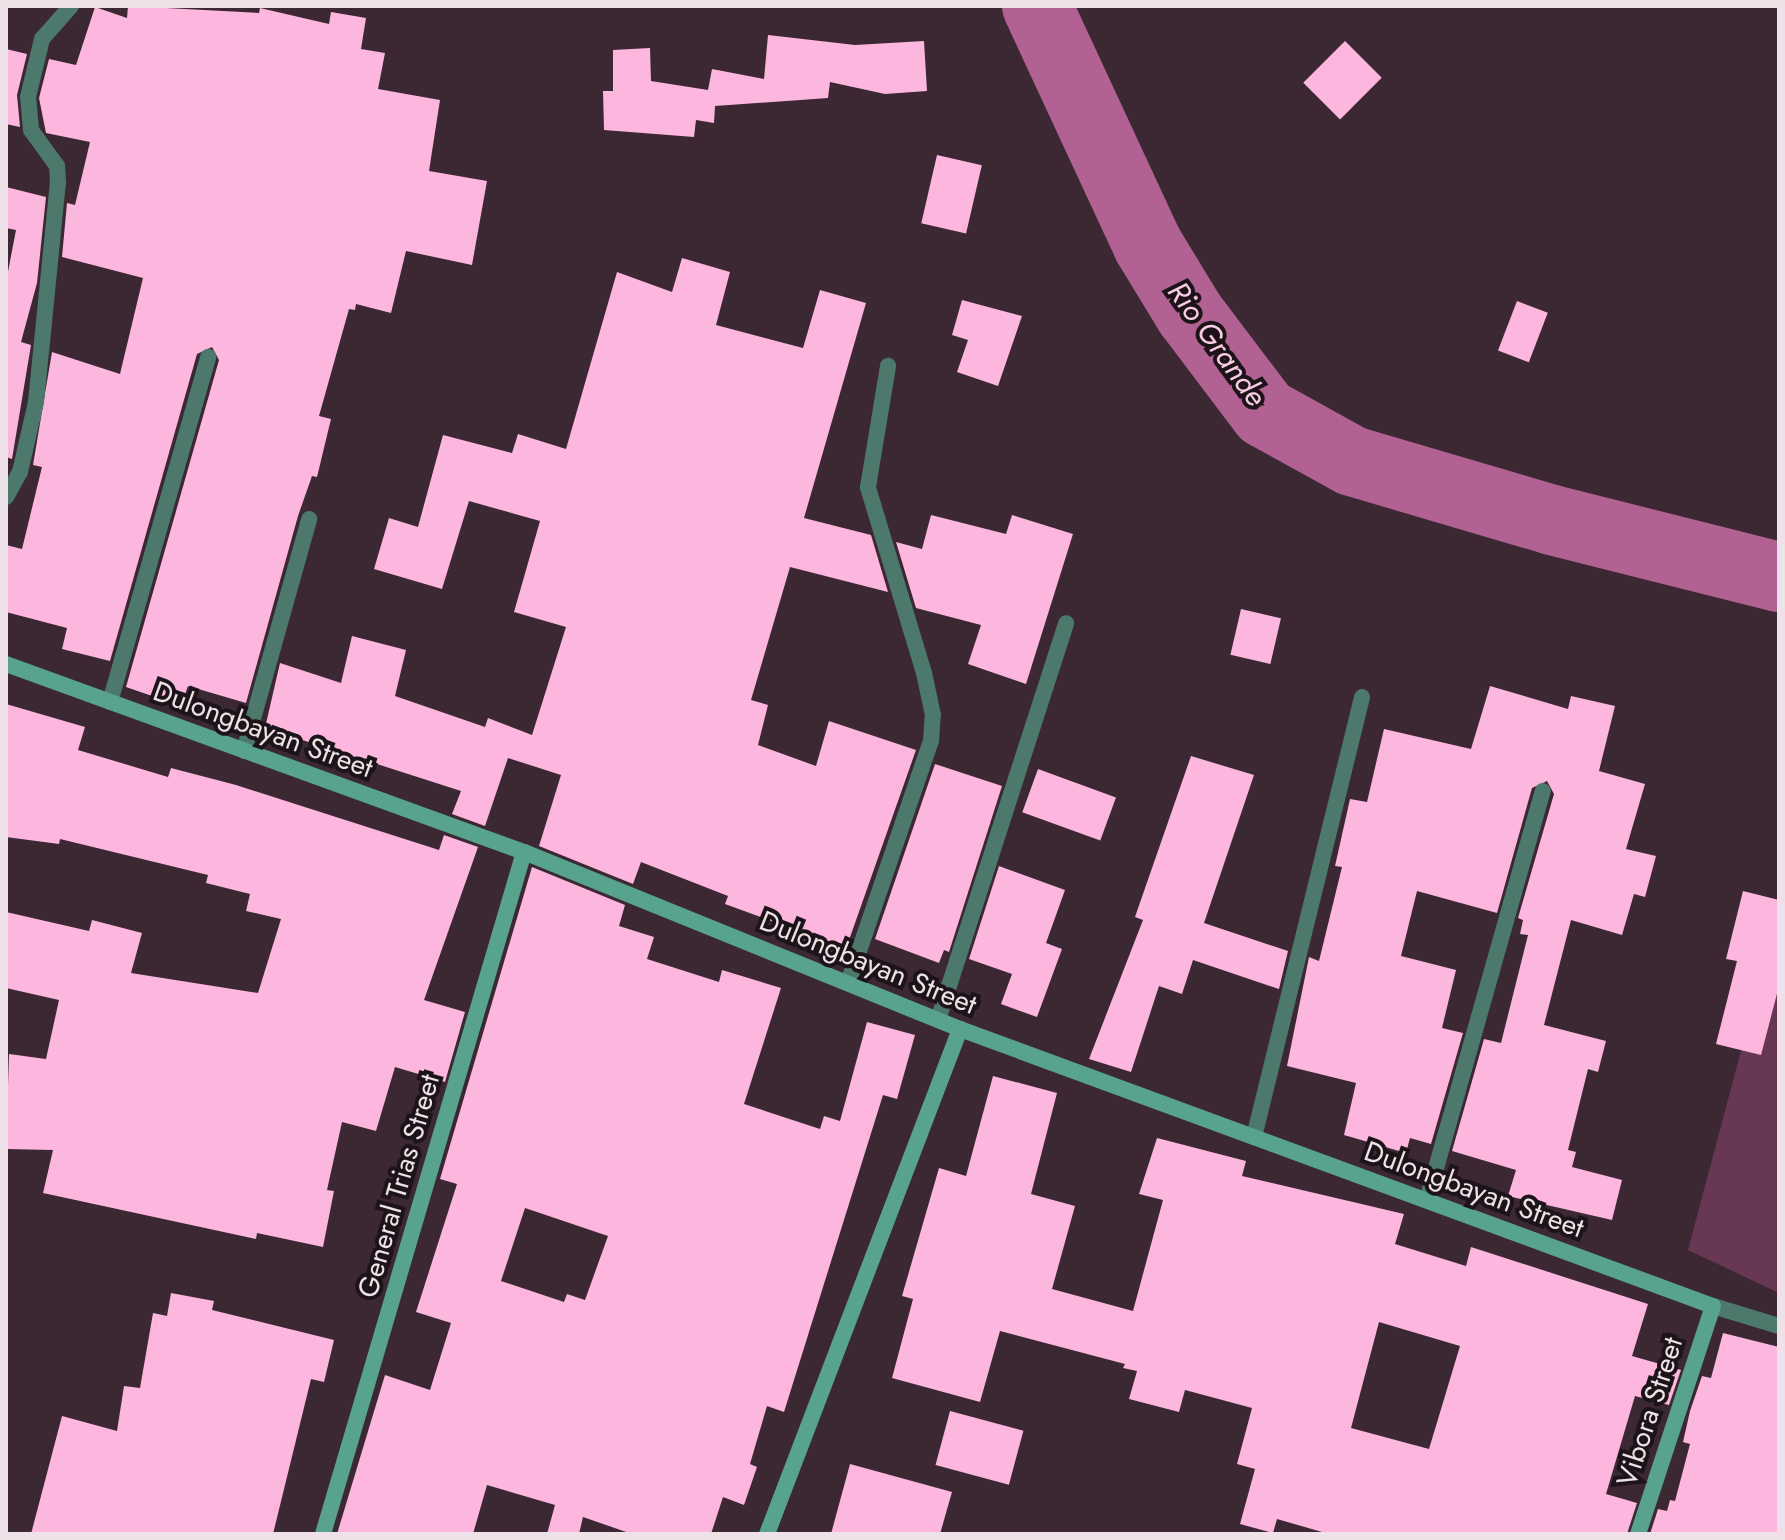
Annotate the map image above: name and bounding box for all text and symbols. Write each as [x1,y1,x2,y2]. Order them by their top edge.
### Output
water label: Rio Grande [1160,275,1274,413]
street label: Dulongbayan Street [149,675,377,785]
street label: Dulongbayan Street [755,904,981,1022]
street label: General Trias Street [351,1070,447,1302]
street label: Dulongbayan Street [1360,1135,1588,1245]
street label: Vibora Street [1610,1333,1690,1491]

